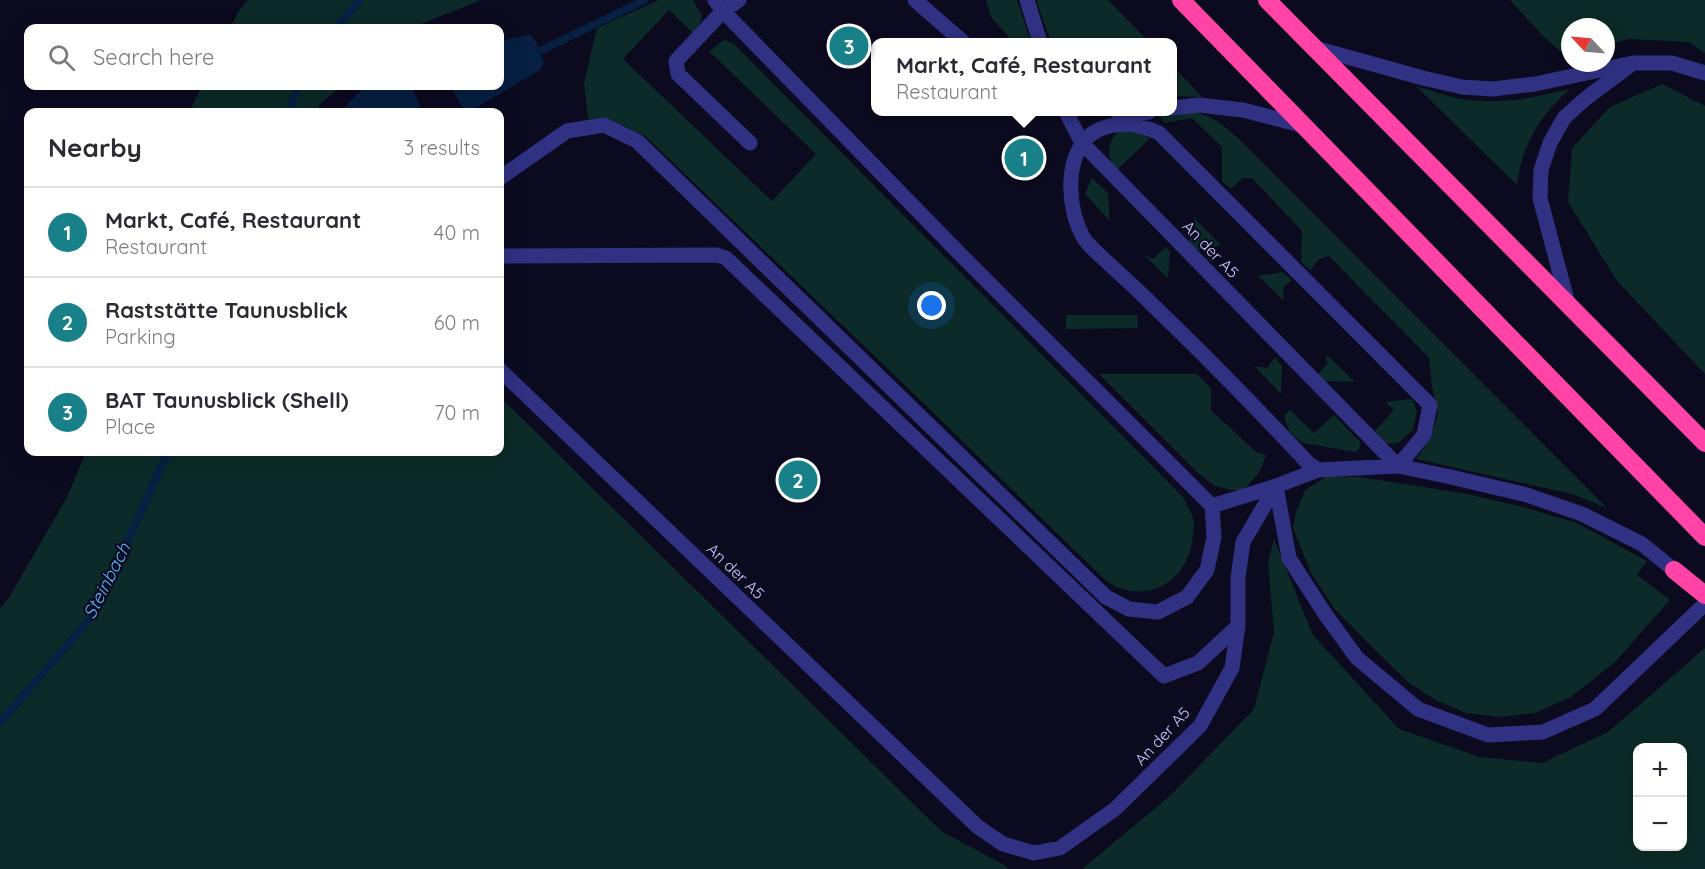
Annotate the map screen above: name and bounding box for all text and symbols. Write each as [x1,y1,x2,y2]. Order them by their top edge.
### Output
north arrow [1561,18,1615,72]
search box [24,24,504,90]
pin: 3 [830,24,868,68]
popup [871,38,1177,116]
icon: search [45,41,78,74]
text: Search here [93,43,214,71]
text: Markt, Café, Restaurant [896,51,1152,79]
text: Restaurant [896,79,998,104]
text: Nearby [48,131,142,164]
text: 3 results [404,135,480,160]
pin: 1 [1004,136,1044,180]
text: Markt, Café, Restaurant [105,206,361,234]
street label: An der A5 [1179,216,1243,282]
text: 1 [64,220,71,245]
text: 40 m [434,220,480,245]
text: Restaurant [105,234,207,259]
your location [917,291,946,320]
text: Raststätte Taunusblick [105,296,348,324]
text: 2 [62,310,73,335]
text: 60 m [434,310,480,335]
text: Parking [105,324,176,349]
text: BAT Taunusblick (Shell) [105,386,349,414]
text: 3 [62,400,73,425]
text: 70 m [434,400,480,425]
text: Place [105,414,155,439]
pin: 2 [778,458,818,502]
water label: Steinbach [78,538,136,622]
street label: An der A5 [703,539,769,603]
street label: An der A5 [1130,703,1194,769]
map controls [1633,743,1687,851]
button: + [1633,743,1687,797]
button: − [1633,797,1687,851]

